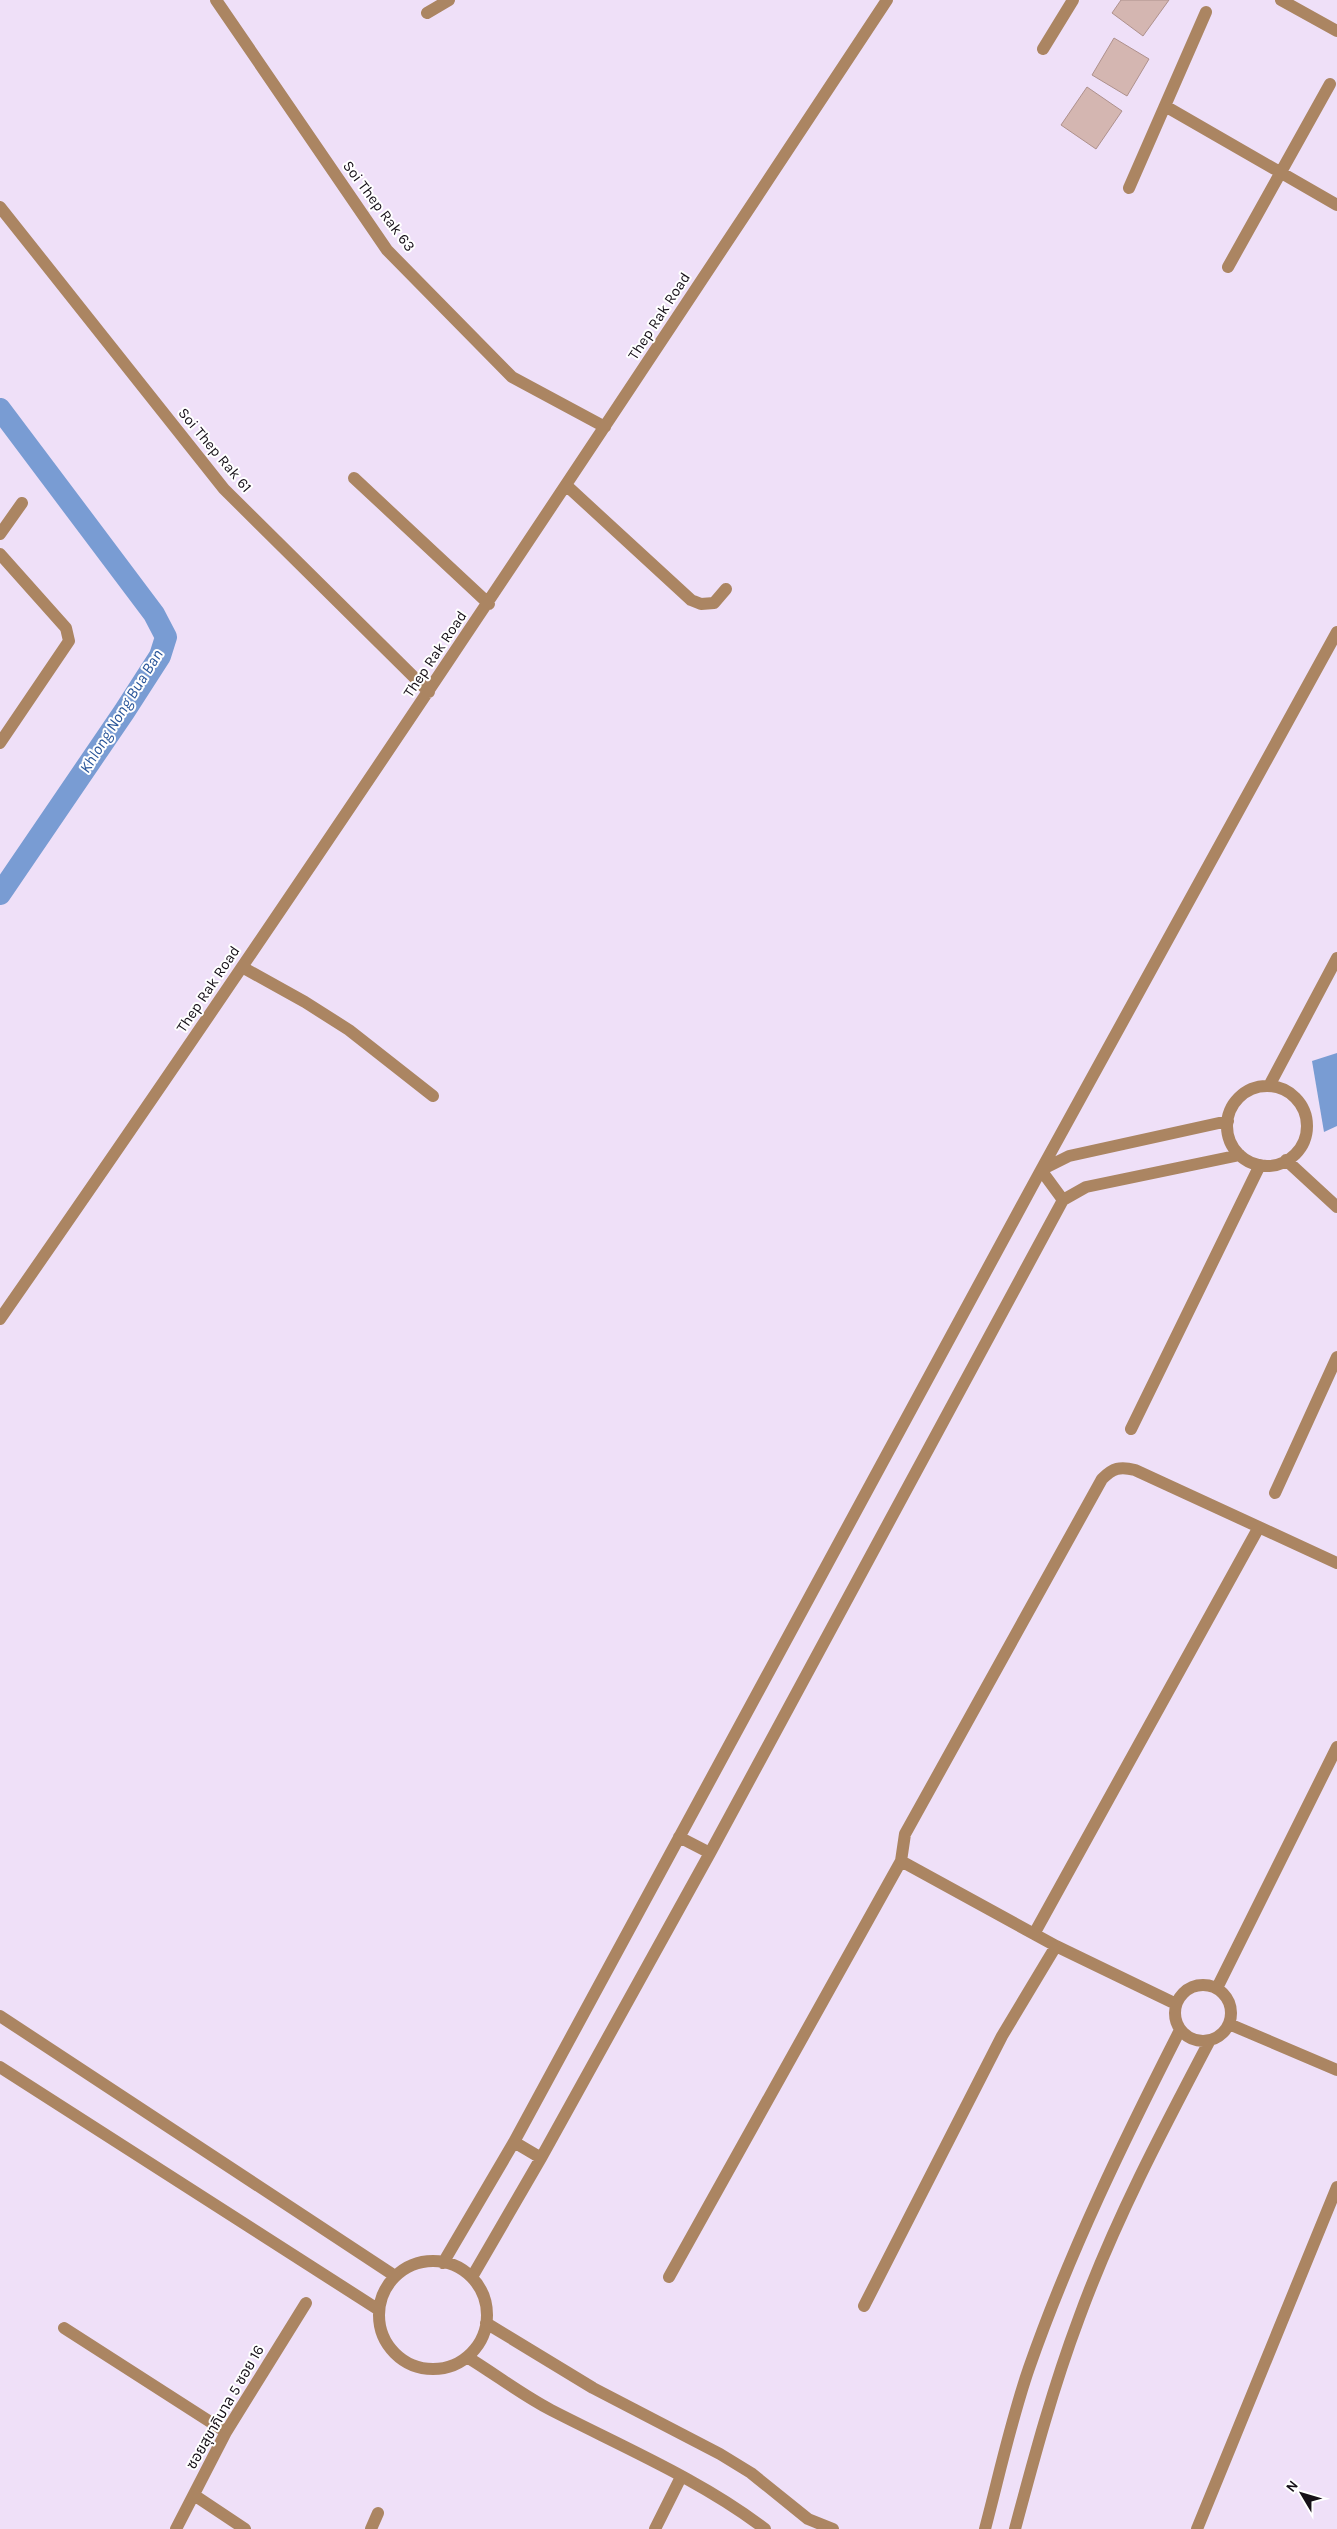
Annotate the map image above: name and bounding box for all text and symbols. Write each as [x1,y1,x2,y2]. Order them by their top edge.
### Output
street label: Soi Thep Rak 63 [339,157,419,255]
street label: Thep Rak Road [624,269,694,363]
street label: Soi Thep Rak 61 [174,404,256,496]
street label: Thep Rak Road [399,607,471,701]
water label: Khlong Nong Bua Ban [75,646,167,776]
street label: Thep Rak Road [172,942,244,1036]
street label: ซอยสุขาภิบาล 5 ซอย 16 [182,2342,268,2472]
north arrow [1277,2469,1327,2519]
text: N [1282,2477,1302,2495]

